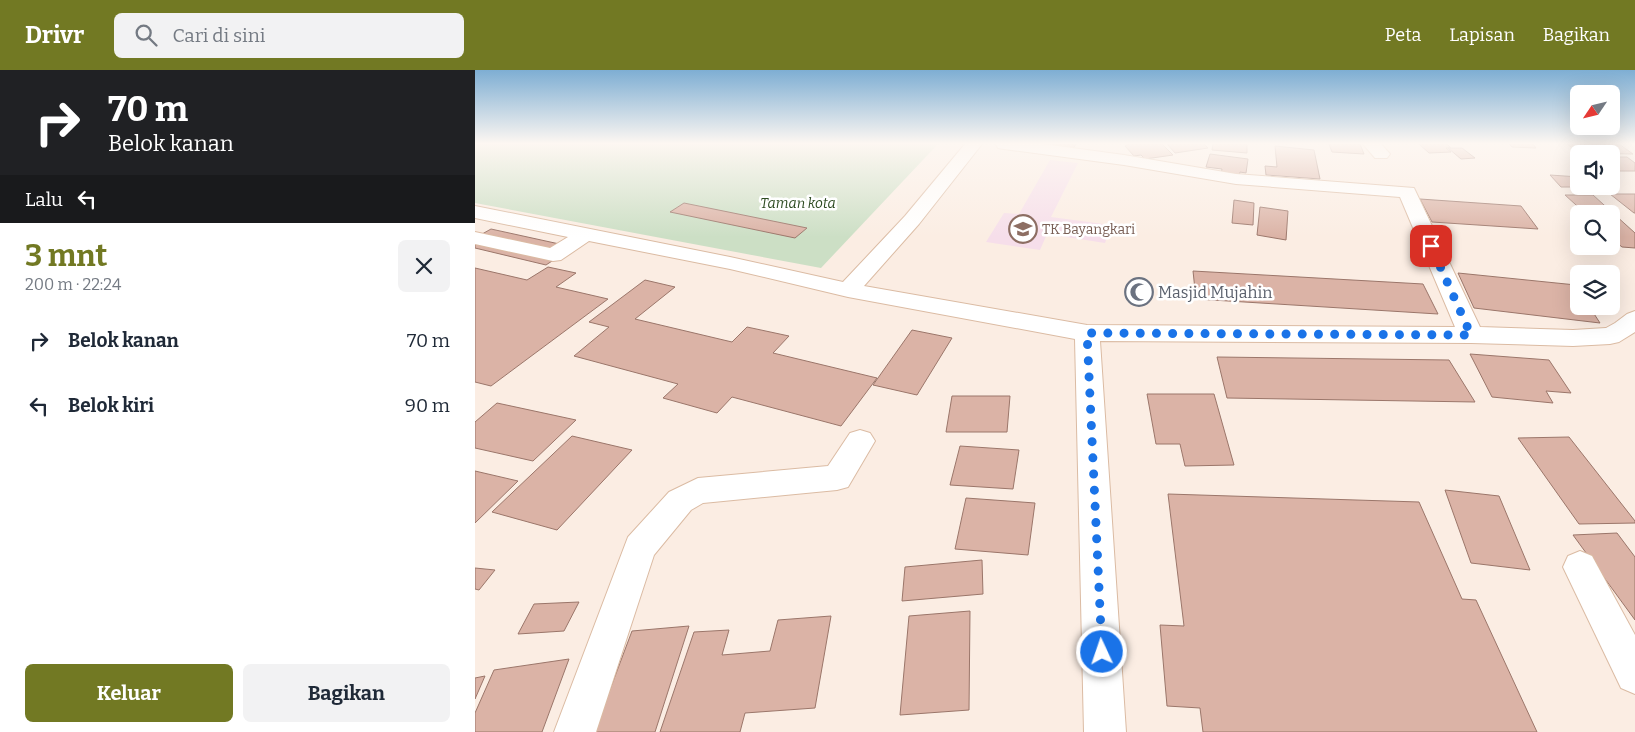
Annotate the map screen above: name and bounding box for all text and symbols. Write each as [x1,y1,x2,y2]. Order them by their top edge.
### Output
search box [114,13,464,58]
text: Drivr [25,21,84,49]
icon: search [132,21,160,49]
text: Cari di sini [172,24,265,47]
text: Peta [1385,24,1421,46]
text: Lapisan [1449,24,1515,46]
text: Bagikan [1543,24,1610,46]
north arrow [1570,85,1620,135]
map controls [1570,85,1620,315]
text: 70 m [108,88,188,130]
icon: right [25,90,90,155]
text: Belok kanan [108,130,234,157]
button: sound [1570,145,1620,195]
icon: left [73,185,101,213]
text: Lalu [25,188,63,211]
park label: Taman kota [760,195,836,212]
button: search [1570,205,1620,255]
school or university icon: TK Bayangkari [1008,214,1038,244]
place label: TK Bayangkari [1042,221,1135,238]
pin [1410,225,1452,267]
icon: arrive [1417,232,1445,260]
text: 3 mnt [25,238,107,274]
button: close [398,240,450,292]
button: layers [1570,265,1620,315]
text: 200 m · 22:24 [25,275,121,294]
mosque icon: Masjid Mujahin [1124,277,1154,307]
place label: Masjid Mujahin [1158,283,1272,302]
icon: right [25,327,53,355]
text: Belok kanan [68,329,179,352]
text: 70 m [407,329,450,352]
icon: left [25,392,53,420]
text: Belok kiri [68,394,154,417]
text: 90 m [405,394,450,417]
position arrow [1075,625,1127,677]
button: Keluar [25,664,233,722]
button: Bagikan [243,664,450,722]

